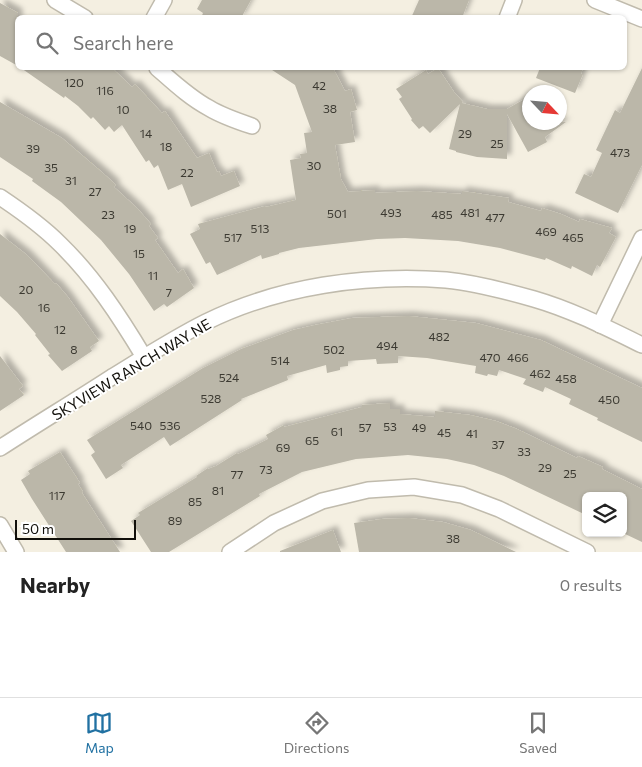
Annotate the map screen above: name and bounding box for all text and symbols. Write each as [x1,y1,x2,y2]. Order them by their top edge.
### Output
search box [15,15,627,70]
icon: search [33,29,61,57]
text: Search here [73,31,173,54]
house number: 120 [64,75,84,89]
house number: 42 [312,78,326,92]
house number: 116 [96,83,114,97]
north arrow [522,85,567,130]
house number: 38 [323,101,337,115]
house number: 10 [117,102,130,116]
house number: 14 [140,126,152,140]
house number: 29 [458,126,472,140]
house number: 25 [490,136,504,150]
house number: 18 [160,139,172,153]
house number: 39 [26,141,40,155]
house number: 473 [610,145,630,159]
house number: 30 [307,158,322,172]
house number: 35 [44,160,58,174]
house number: 22 [180,165,194,179]
house number: 31 [65,173,77,187]
house number: 27 [89,184,101,198]
house number: 493 [380,205,402,219]
house number: 481 [460,205,480,219]
house number: 501 [327,206,347,220]
house number: 23 [101,207,115,221]
house number: 485 [431,207,453,221]
house number: 477 [485,210,505,224]
house number: 19 [124,221,136,235]
house number: 513 [251,221,270,235]
house number: 469 [535,224,557,238]
house number: 517 [224,230,242,244]
house number: 465 [562,230,584,244]
house number: 15 [133,246,145,260]
house number: 11 [148,268,158,282]
house number: 20 [19,282,33,296]
house number: 7 [166,285,172,299]
house number: 16 [38,300,50,314]
street label: SKYVIEW RANCH WAY NE [48,314,214,424]
house number: 12 [54,322,66,336]
house number: 482 [428,329,450,343]
house number: 494 [376,338,398,352]
house number: 8 [70,342,78,356]
house number: 502 [323,342,345,356]
house number: 470 [479,350,501,364]
house number: 466 [507,350,529,364]
house number: 514 [270,353,290,367]
house number: 462 [529,366,551,380]
house number: 524 [219,370,239,384]
house number: 458 [555,371,577,385]
house number: 528 [201,391,221,405]
house number: 450 [598,392,620,406]
house number: 540 [130,418,152,432]
house number: 536 [159,418,181,432]
house number: 53 [383,419,397,433]
house number: 57 [358,420,372,434]
house number: 49 [412,420,426,434]
house number: 61 [331,424,343,438]
house number: 45 [437,425,451,439]
house number: 41 [466,426,478,440]
house number: 65 [305,433,319,447]
house number: 37 [491,437,505,451]
house number: 69 [276,440,290,454]
house number: 33 [517,444,531,458]
house number: 29 [538,460,552,474]
house number: 73 [259,462,273,476]
house number: 25 [563,466,577,480]
house number: 77 [231,467,243,481]
house number: 81 [212,483,224,497]
house number: 117 [49,488,65,502]
map controls [582,492,627,537]
button: layers [582,492,627,537]
house number: 85 [188,494,202,508]
house number: 89 [168,513,182,527]
scale bar [15,517,136,540]
text: 50 m [22,520,54,537]
house number: 38 [446,531,460,545]
text: Nearby [20,572,90,597]
text: 0 results [560,575,622,594]
tab: Map [85,709,114,756]
tab: Directions [284,709,349,756]
tab: Saved [519,709,557,756]

